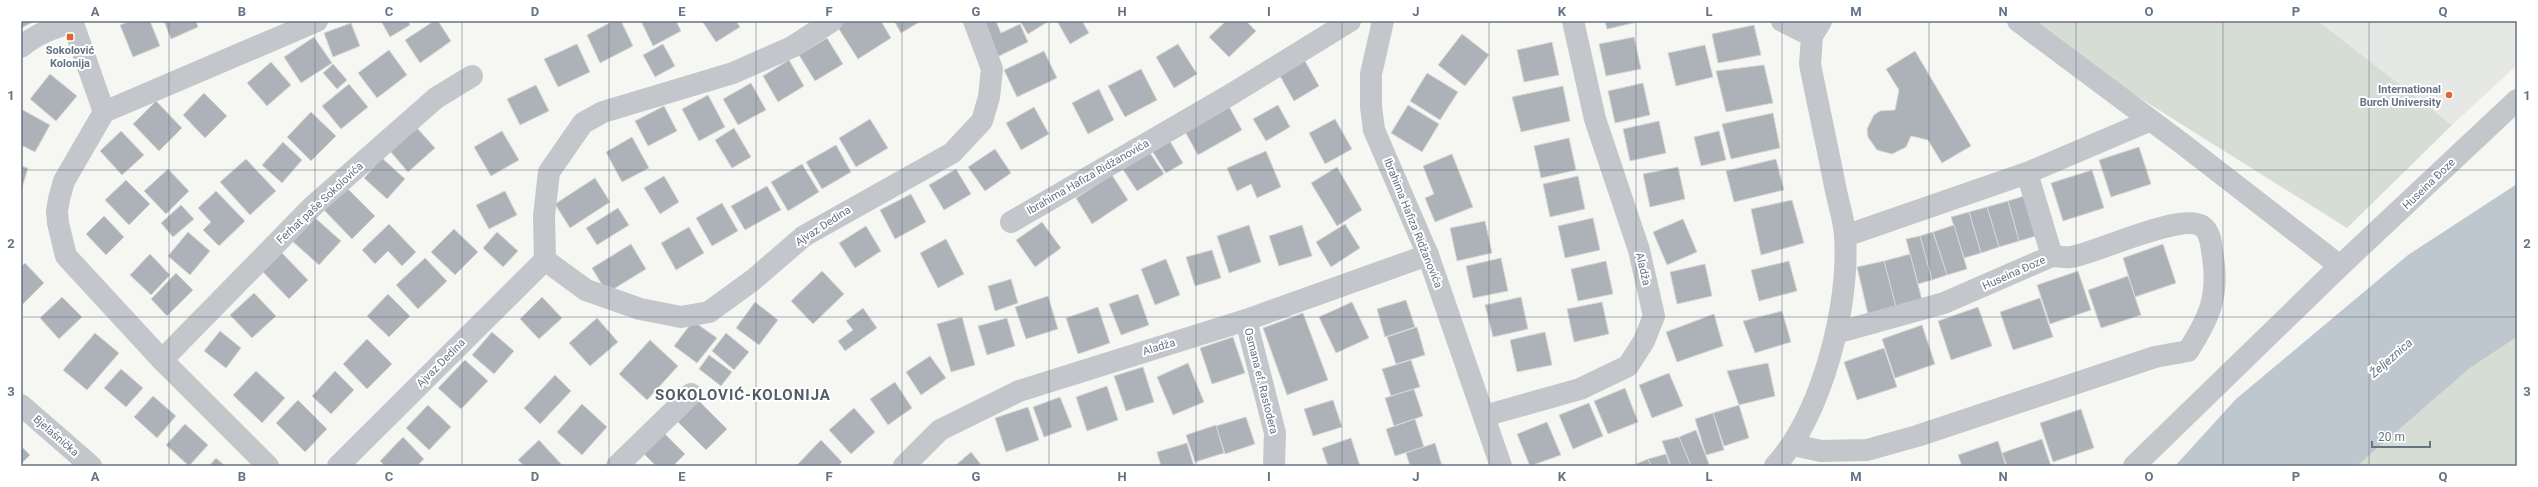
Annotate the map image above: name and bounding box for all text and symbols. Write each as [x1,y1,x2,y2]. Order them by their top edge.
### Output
text: A [91,4,100,19]
text: B [238,4,246,19]
text: C [385,4,394,19]
text: D [531,4,539,19]
text: E [678,4,686,19]
text: F [825,4,833,19]
text: G [972,4,981,19]
text: H [1117,4,1127,19]
text: I [1267,4,1271,19]
text: J [1412,4,1420,19]
text: K [1558,4,1567,19]
text: L [1705,4,1713,19]
text: M [1850,4,1862,19]
text: N [1998,4,2008,19]
text: O [2145,4,2154,19]
text: P [2292,4,2300,19]
text: Q [2439,4,2448,19]
marker: Sokolović Kolonija [65,32,75,42]
place label: Sokolović Kolonija [46,44,94,70]
place label: International Burch University [2360,83,2441,109]
text: 1 [7,88,15,103]
text: 1 [2523,88,2531,103]
marker: International Burch University [2444,90,2454,100]
street label: Ibrahima Hafiza Ridžanovića [1025,137,1151,217]
street label: Ibrahima Hafiza Ridžanovića [1381,156,1445,290]
street label: Huseina Đoze [2400,156,2458,212]
street label: Ferhat paše Sokolovića [274,160,366,246]
street label: Ajvaz Dedina [793,203,853,249]
text: 2 [7,236,15,251]
text: 2 [2523,236,2531,251]
street label: Aladža [1633,251,1653,287]
street label: Huseina Đoze [1980,253,2048,293]
street label: Osmana ef. Rastodera [1242,327,1280,435]
water label: Željeznica [2365,335,2415,381]
street label: Ajvaz Dedina [414,336,468,390]
street label: Aladža [1141,336,1177,358]
text: 3 [7,384,15,399]
text: 3 [2523,384,2531,399]
district label: SOKOLOVIĆ-KOLONIJA [655,386,831,404]
street label: Bjelašnička [31,413,81,459]
scale bar [2372,423,2430,449]
text: 20 m [2378,430,2405,444]
text: A [91,469,100,484]
text: B [238,469,246,484]
text: C [385,469,394,484]
text: D [531,469,539,484]
text: E [678,469,686,484]
text: F [825,469,833,484]
text: G [972,469,981,484]
text: H [1117,469,1127,484]
text: I [1267,469,1271,484]
text: J [1412,469,1420,484]
text: K [1558,469,1567,484]
text: L [1705,469,1713,484]
text: M [1850,469,1862,484]
text: N [1998,469,2008,484]
text: O [2145,469,2154,484]
text: P [2292,469,2300,484]
text: Q [2439,469,2448,484]

